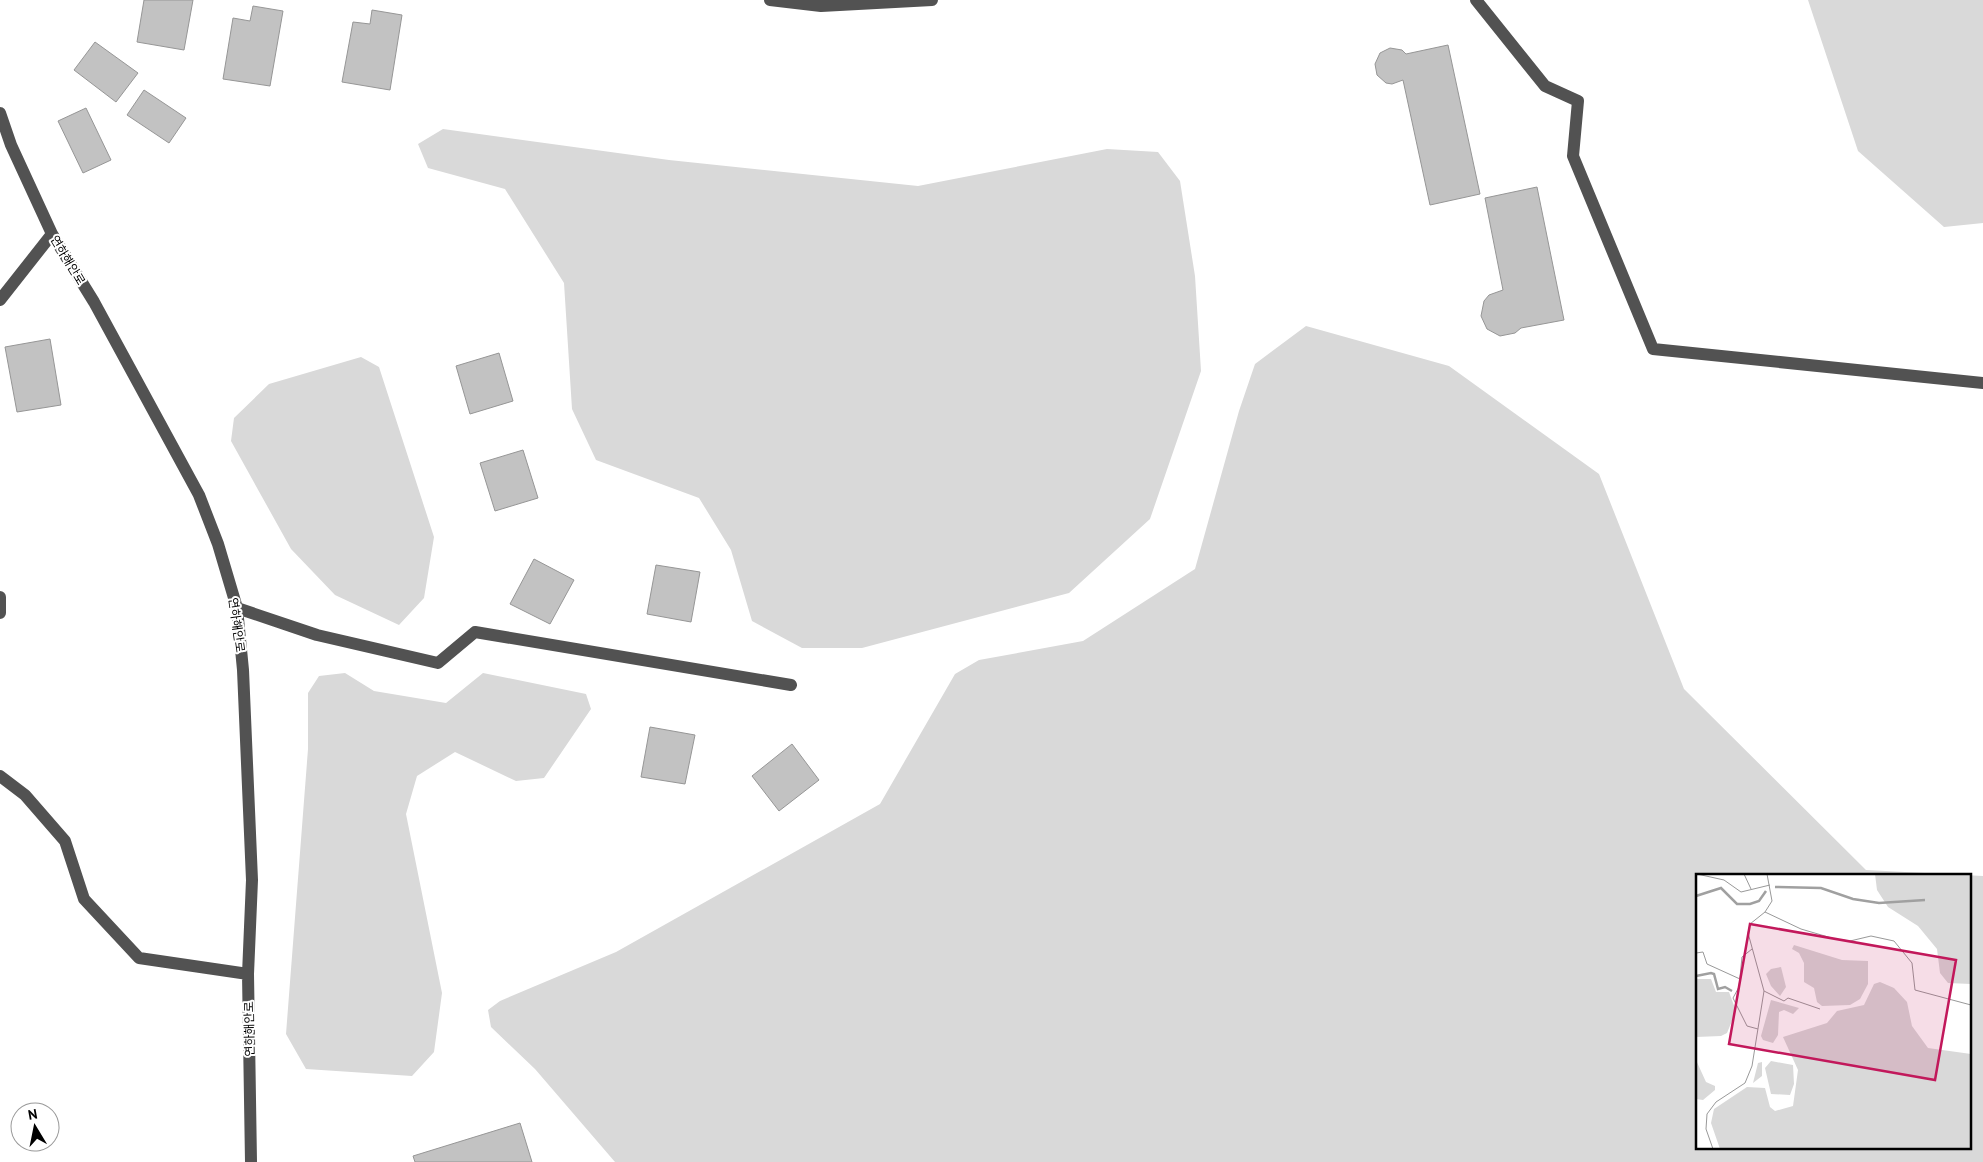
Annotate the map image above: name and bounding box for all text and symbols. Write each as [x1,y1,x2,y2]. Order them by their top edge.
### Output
street label: 연하해안로 [47,232,89,288]
street label: 연하해안로 [226,597,248,653]
inset map [1696,874,1970,1150]
street label: 연하해안로 [241,1001,257,1057]
north arrow [10,1102,60,1152]
text: N [27,1105,39,1124]

